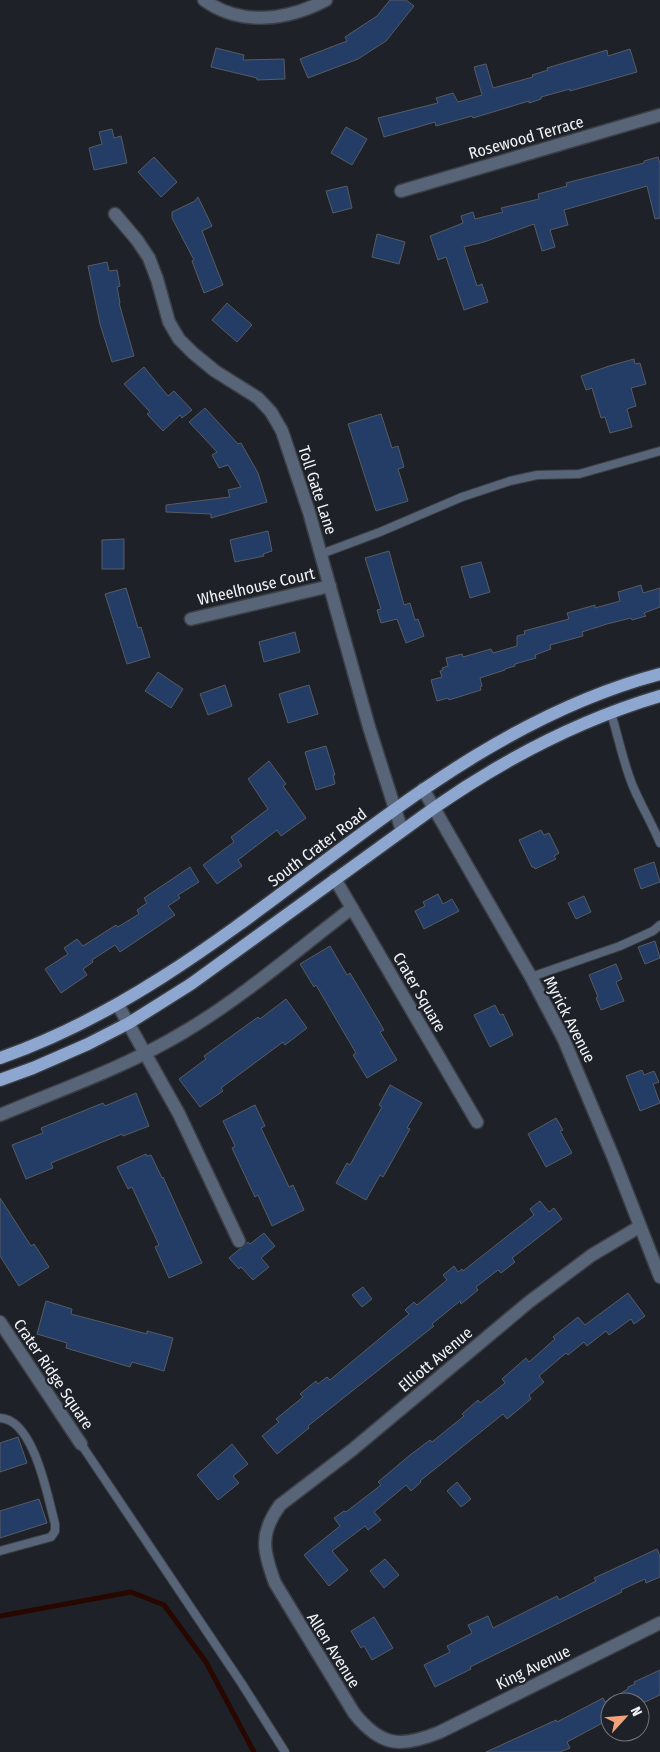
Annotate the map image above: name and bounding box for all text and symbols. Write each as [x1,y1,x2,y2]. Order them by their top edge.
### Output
street label: Rosewood Terrace [466,112,586,163]
street label: Toll Gate Lane [294,443,341,537]
street label: Wheelhouse Court [196,564,317,609]
street label: South Crater Road [264,804,370,891]
street label: Crater Square [389,949,450,1036]
street label: Myrick Avenue [540,973,599,1066]
street label: Crater Ridge Square [10,1315,98,1433]
street label: Elliott Avenue [395,1323,476,1396]
street label: Allen Avenue [303,1609,364,1691]
street label: King Avenue [493,1641,574,1694]
north arrow [600,1692,650,1742]
text: N [627,1704,646,1719]

